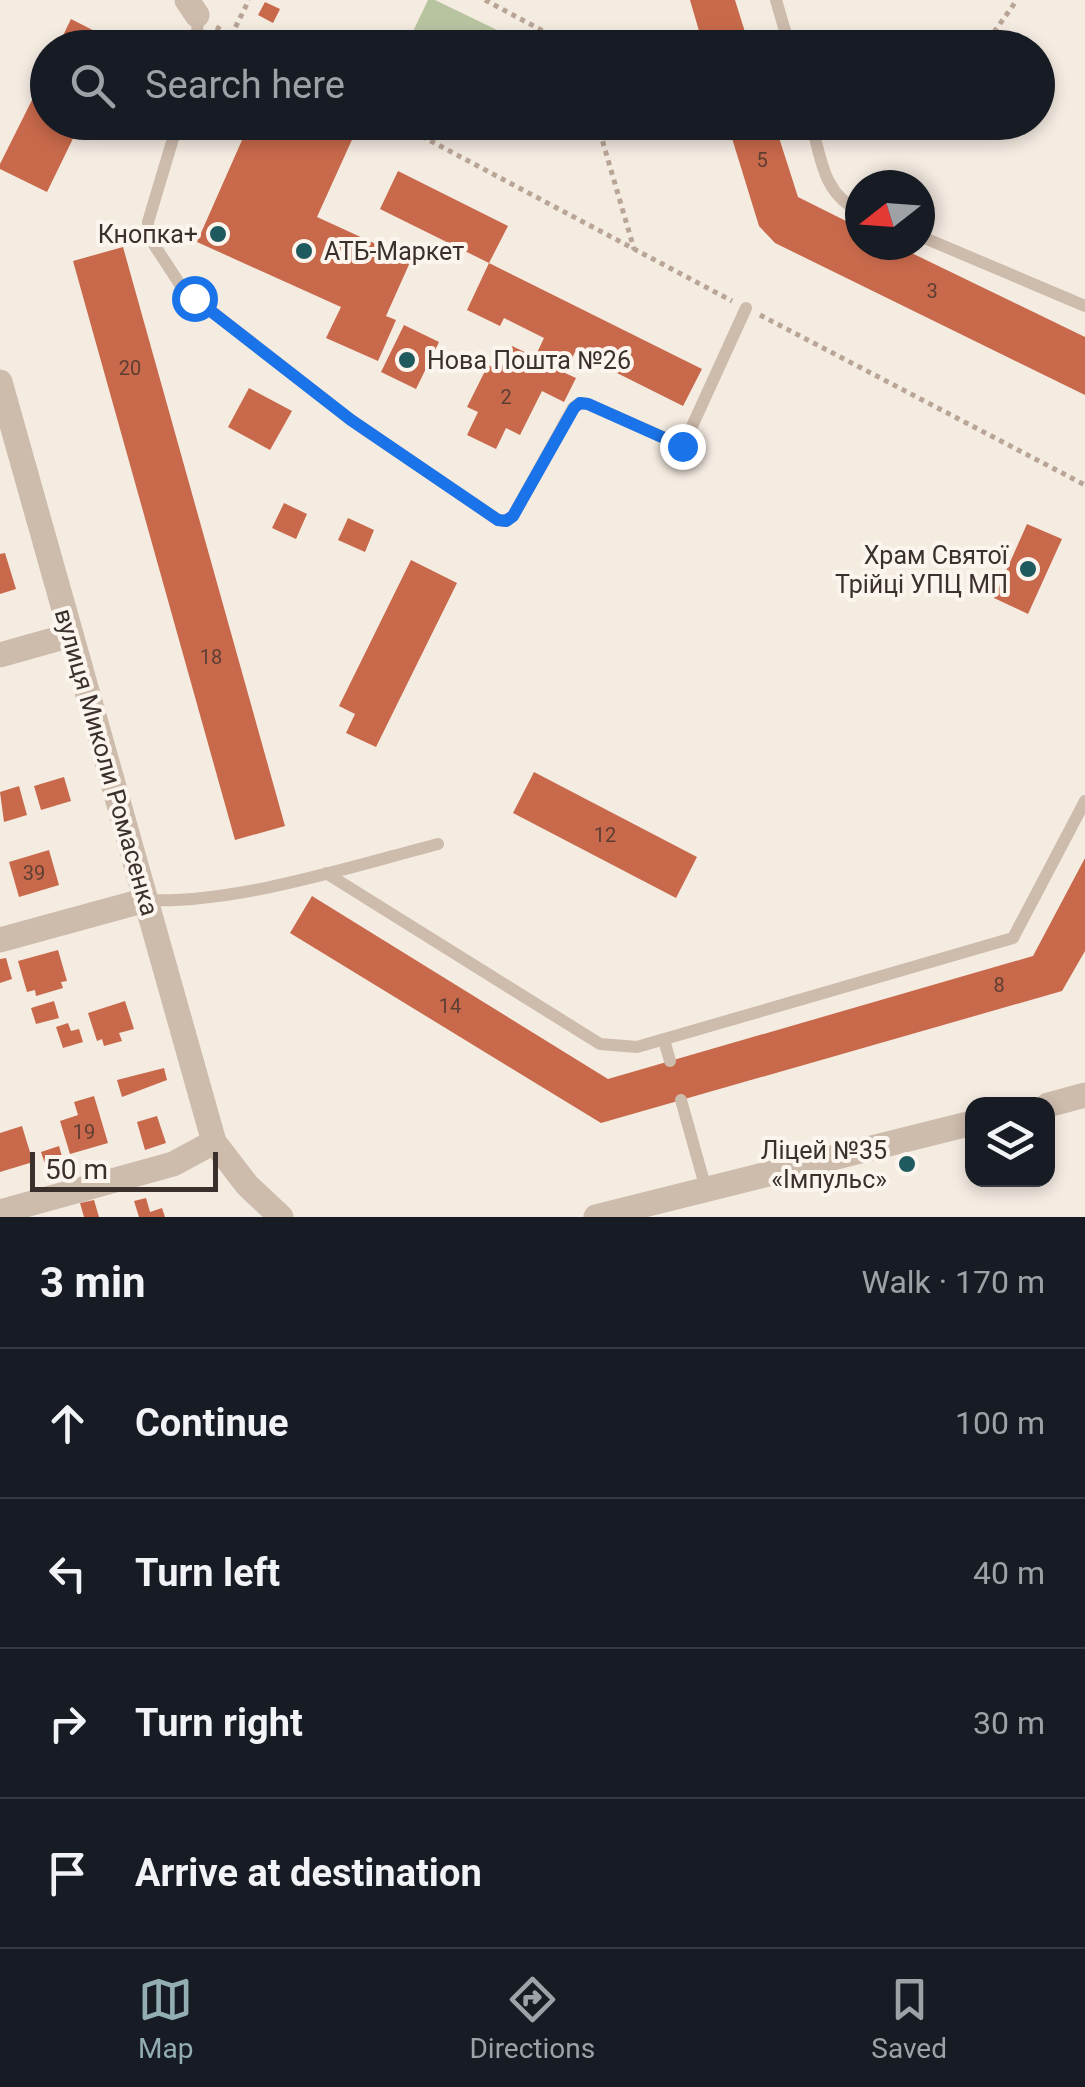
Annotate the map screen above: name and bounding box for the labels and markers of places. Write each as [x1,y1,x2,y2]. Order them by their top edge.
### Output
place label: Кнопка+ [98,220,198,249]
marker: Кнопка+ [207,223,229,245]
place label: АТБ-Маркет [324,237,464,266]
marker: АТБ-Маркет [293,240,315,262]
place label: Нова Пошта №26 [427,346,631,375]
marker: Нова Пошта №26 [396,349,418,371]
place label: Храм Святої Трійці УПЦ МП [835,541,1010,599]
marker: Храм Святої Трійці УПЦ МП [1017,558,1039,580]
place label: Ліцей №35 «Імпульс» [761,1136,887,1194]
marker: Ліцей №35 «Імпульс» [896,1153,918,1175]

